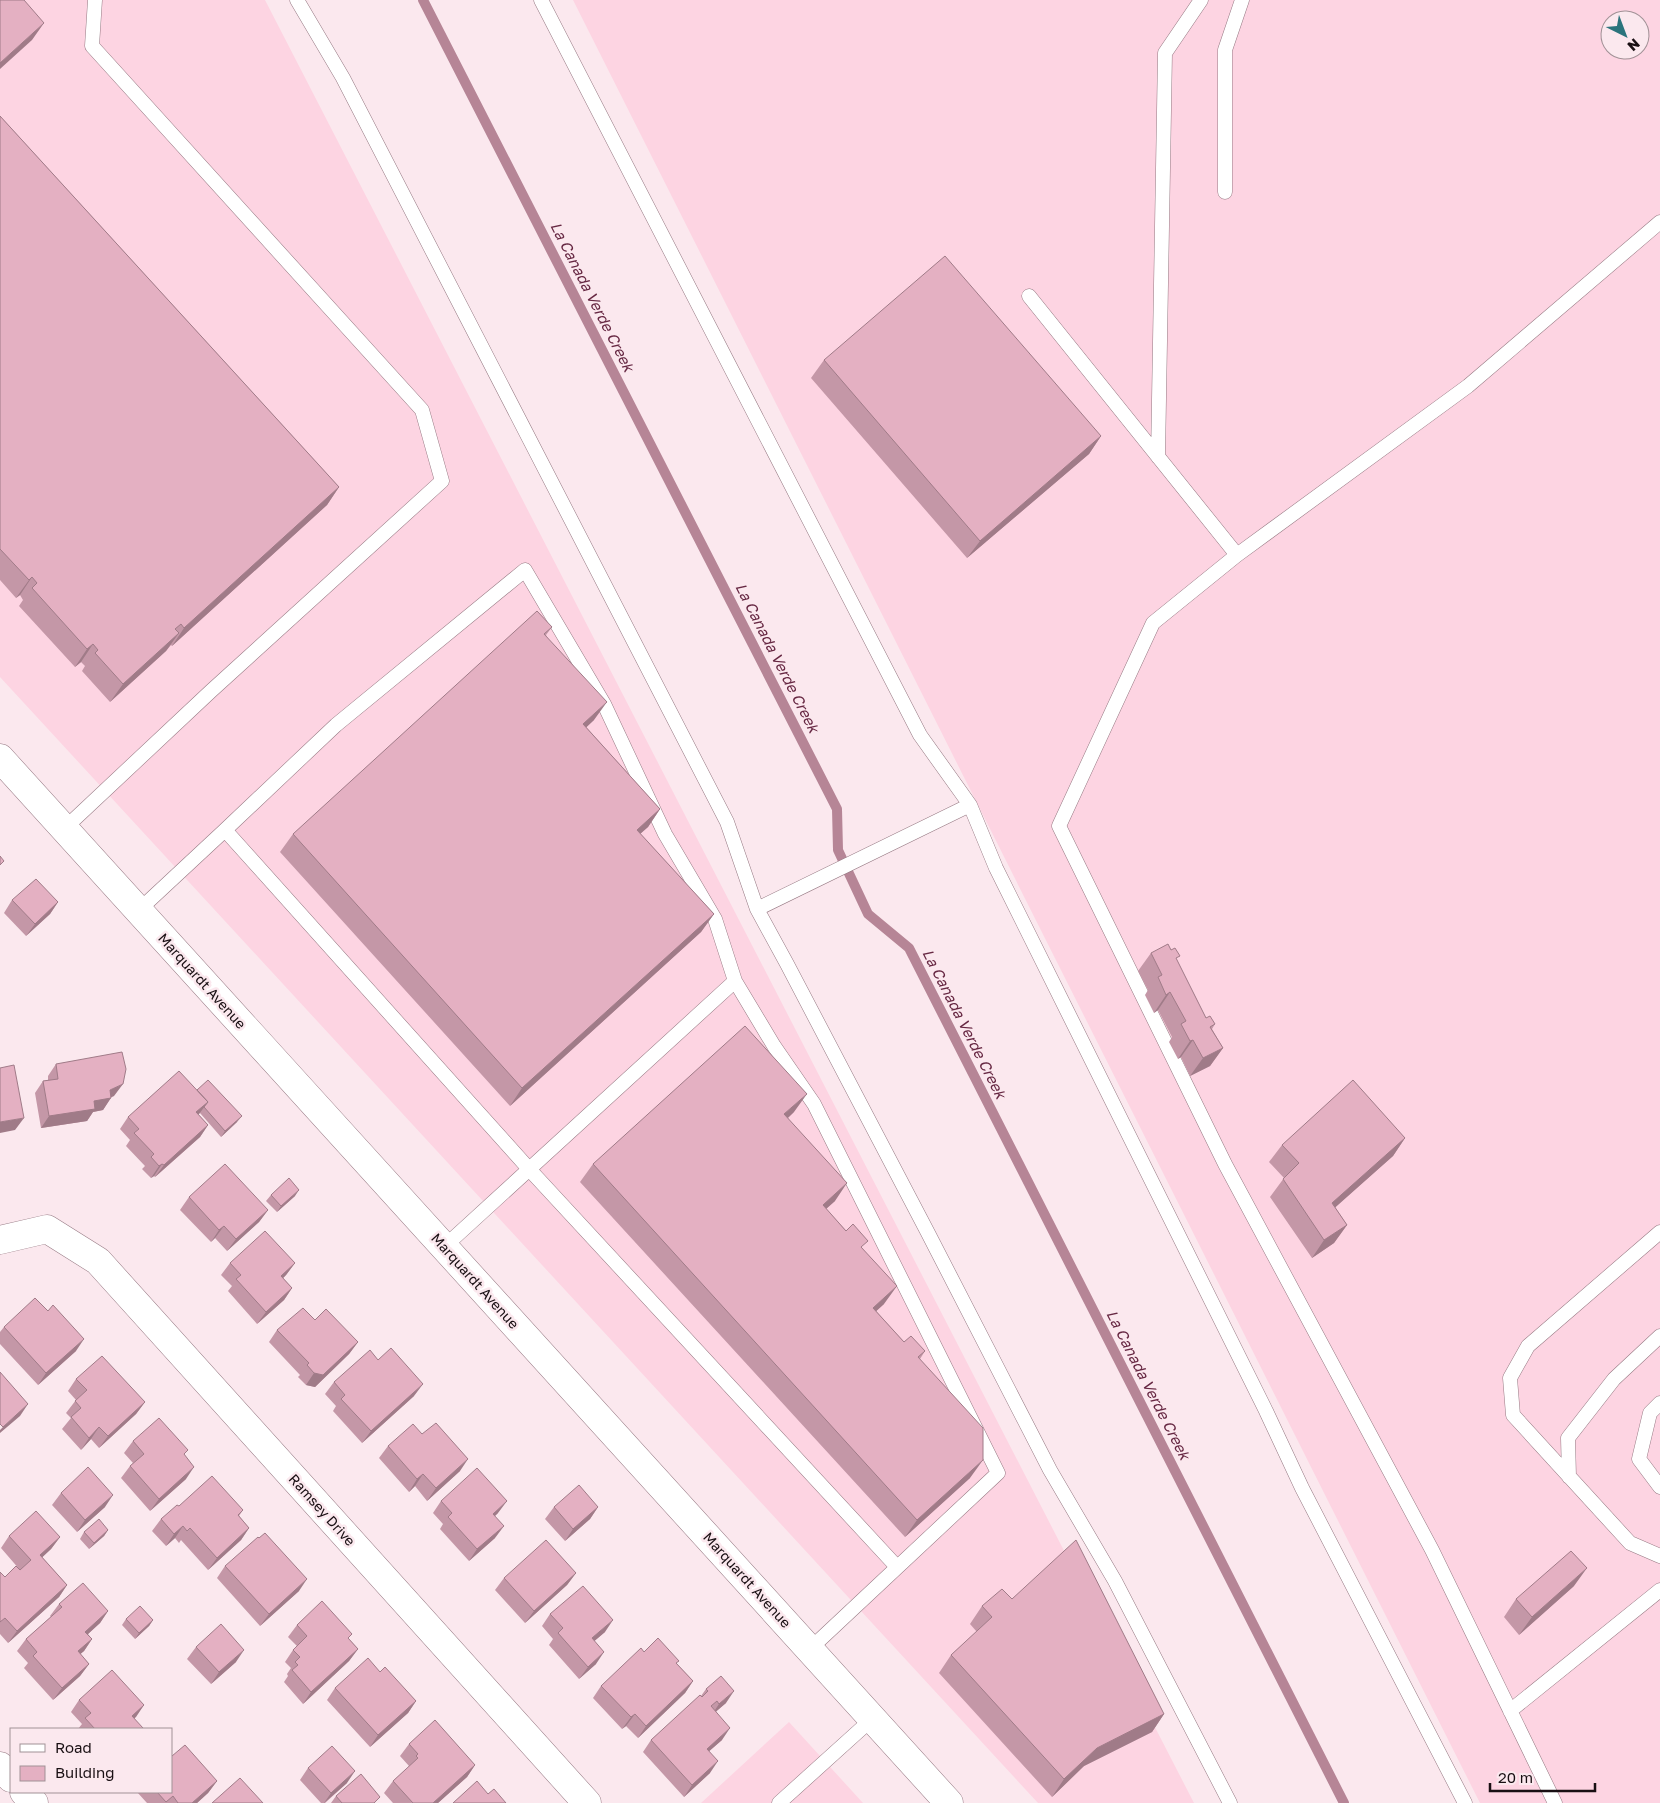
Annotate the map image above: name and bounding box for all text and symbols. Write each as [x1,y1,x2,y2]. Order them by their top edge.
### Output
north arrow [1600,10,1650,60]
text: N [1624,35,1644,55]
water label: La Canada Verde Creek [547,219,639,376]
water label: La Canada Verde Creek [732,580,824,737]
street label: Marquardt Avenue [155,929,250,1032]
water label: La Canada Verde Creek [919,946,1011,1103]
street label: Marquardt Avenue [428,1229,523,1332]
water label: La Canada Verde Creek [1103,1307,1195,1464]
street label: Ramsey Drive [286,1470,359,1549]
street label: Marquardt Avenue [700,1528,795,1631]
legend [10,1728,172,1793]
text: Road [55,1738,92,1756]
scale bar [1490,1760,1595,1792]
text: Building [55,1763,115,1781]
text: 20 m [1498,1768,1533,1786]

